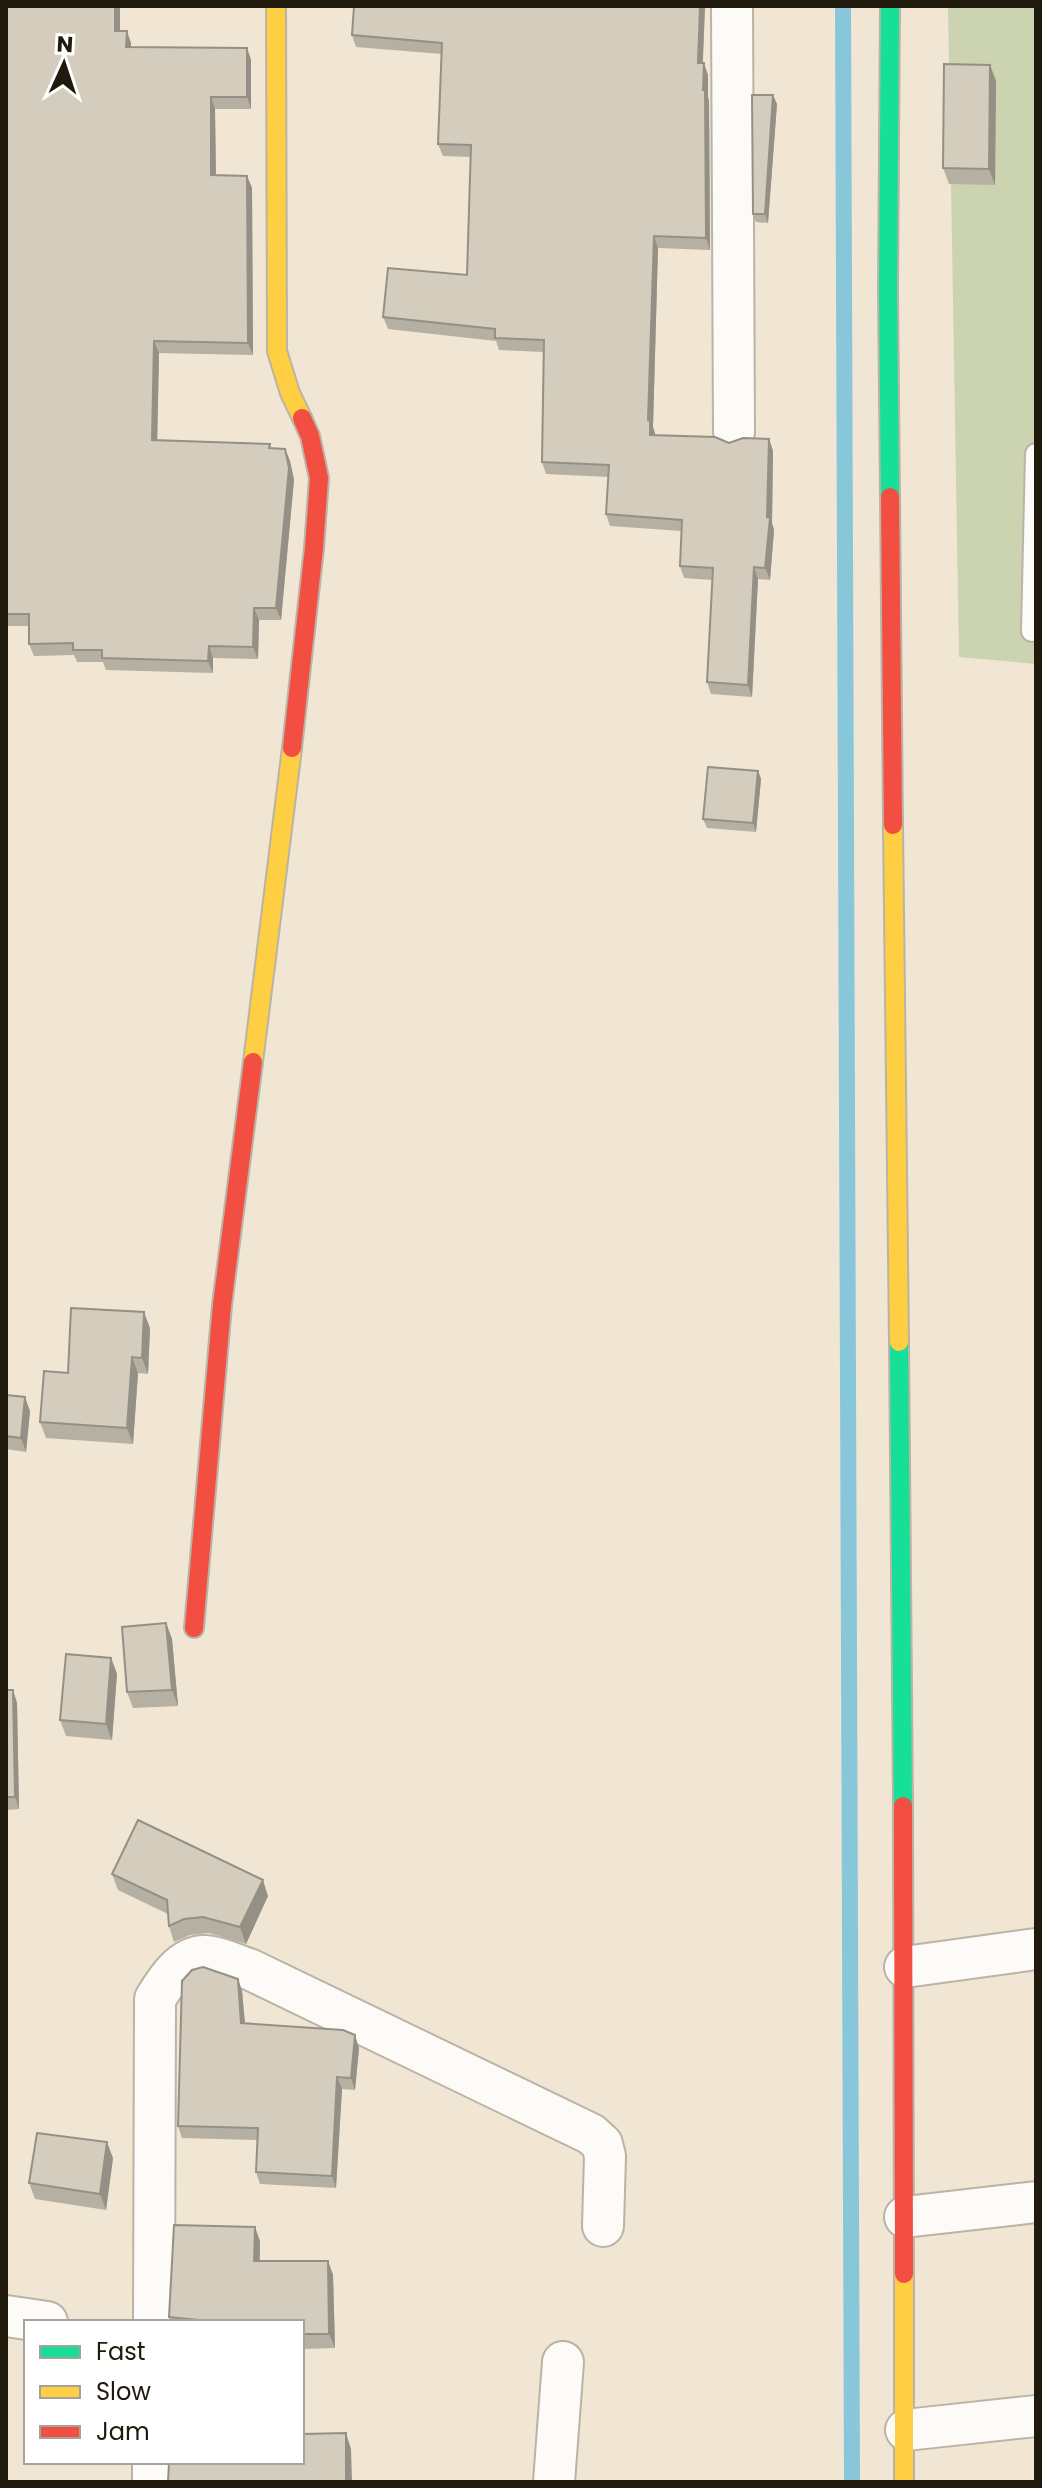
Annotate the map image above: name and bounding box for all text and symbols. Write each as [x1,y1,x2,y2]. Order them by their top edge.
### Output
north arrow [24,24,104,104]
text: N [56,29,74,60]
legend [24,2320,304,2464]
text: Fast [96,2335,146,2368]
text: Slow [96,2375,151,2408]
text: Jam [96,2415,150,2448]

